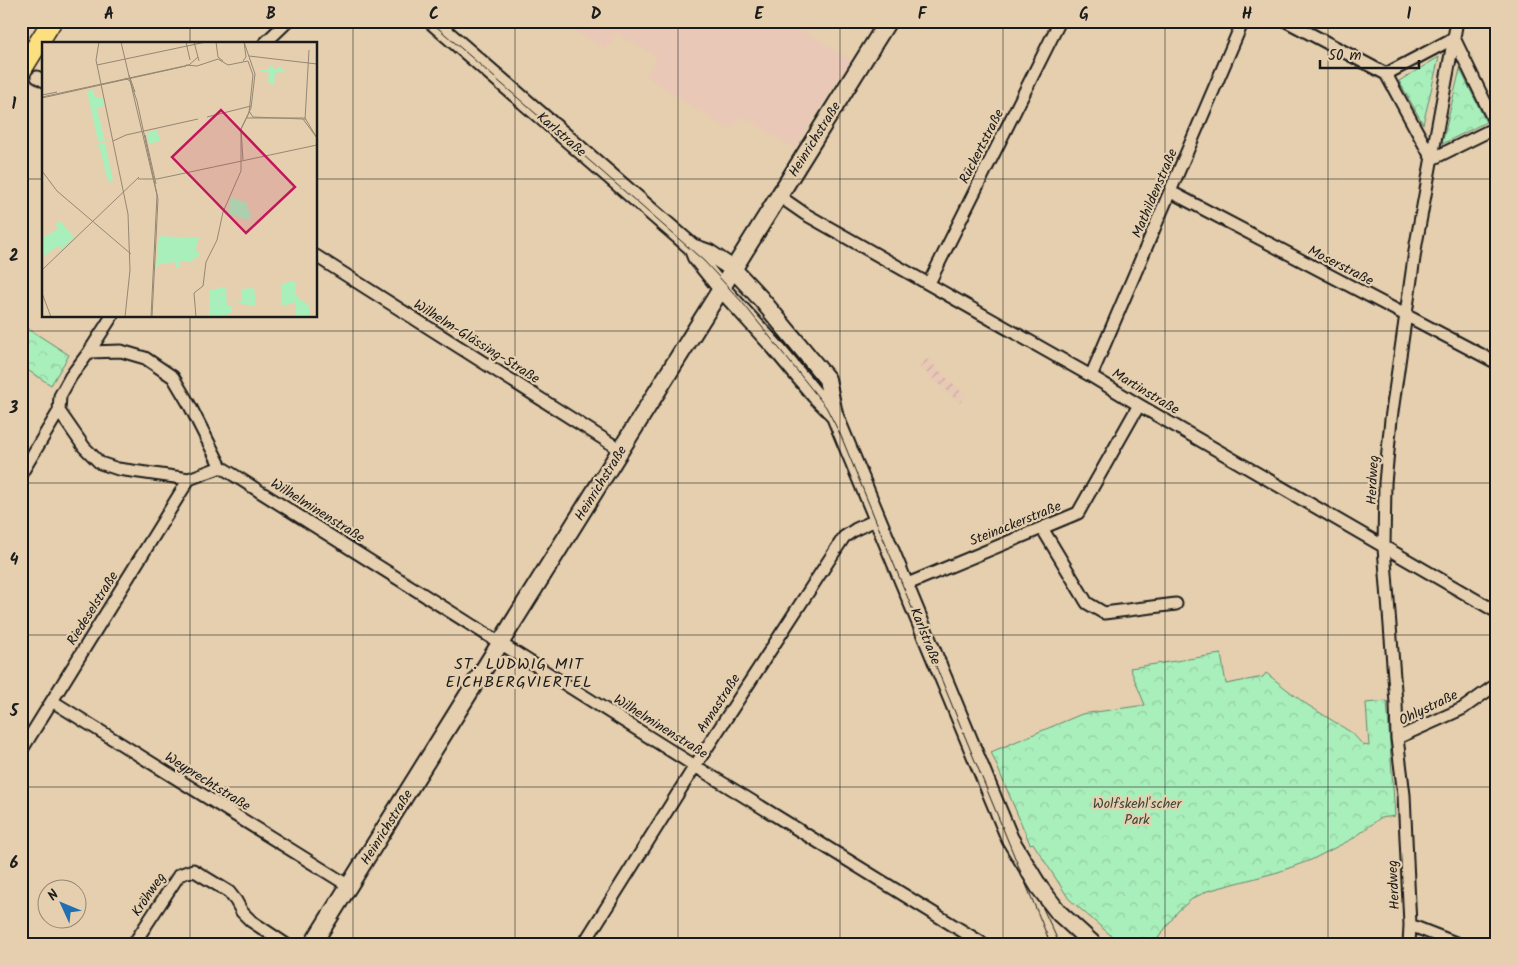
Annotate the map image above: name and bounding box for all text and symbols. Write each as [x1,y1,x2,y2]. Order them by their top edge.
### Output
text: A [104,2,114,27]
text: B [266,2,276,27]
text: C [429,2,439,27]
text: D [591,2,602,27]
text: E [755,2,765,27]
text: F [918,2,928,27]
text: G [1079,2,1089,27]
text: H [1242,2,1252,27]
text: I [1407,2,1412,27]
scale bar [1320,38,1419,70]
inset map [42,42,318,318]
text: 50 m [1328,44,1362,68]
text: 1 [12,92,17,117]
street label: Heinrichstraße [783,97,847,182]
street label: Rückertstraße [954,105,1010,188]
street label: Karlstraße [531,107,592,163]
street label: Mathildenstraße [1126,145,1184,241]
street label: Moserstraße [1304,240,1378,292]
text: 2 [9,244,19,269]
street label: Wilhelm-Glässing-Straße [409,294,545,390]
street label: Martinstraße [1107,363,1184,421]
text: 3 [9,396,19,421]
street label: Heinrichstraße [569,441,633,526]
street label: Herdweg [1361,455,1385,505]
street label: Wilhelminenstraße [266,473,370,549]
street label: Steinackerstraße [966,495,1065,552]
text: 4 [10,548,19,573]
street label: Riedeselstraße [61,567,125,650]
street label: Karlstraße [904,604,947,669]
district label: ST. LUDWIG MIT EICHBERGVIERTEL [445,652,593,695]
street label: Annastraße [691,669,747,738]
street label: Ohlystraße [1395,684,1462,732]
street label: Wilhelminenstraße [609,689,713,765]
text: 5 [9,699,20,724]
street label: Weyprechtstraße [160,747,255,817]
street label: Heinrichstraße [355,785,419,870]
park label: Wolfskehl'scher Park [1093,793,1183,831]
text: 6 [10,851,19,876]
street label: Herdweg [1382,860,1406,910]
street label: Kröhweg [126,868,172,921]
north arrow [38,878,88,928]
text: N [42,885,64,906]

